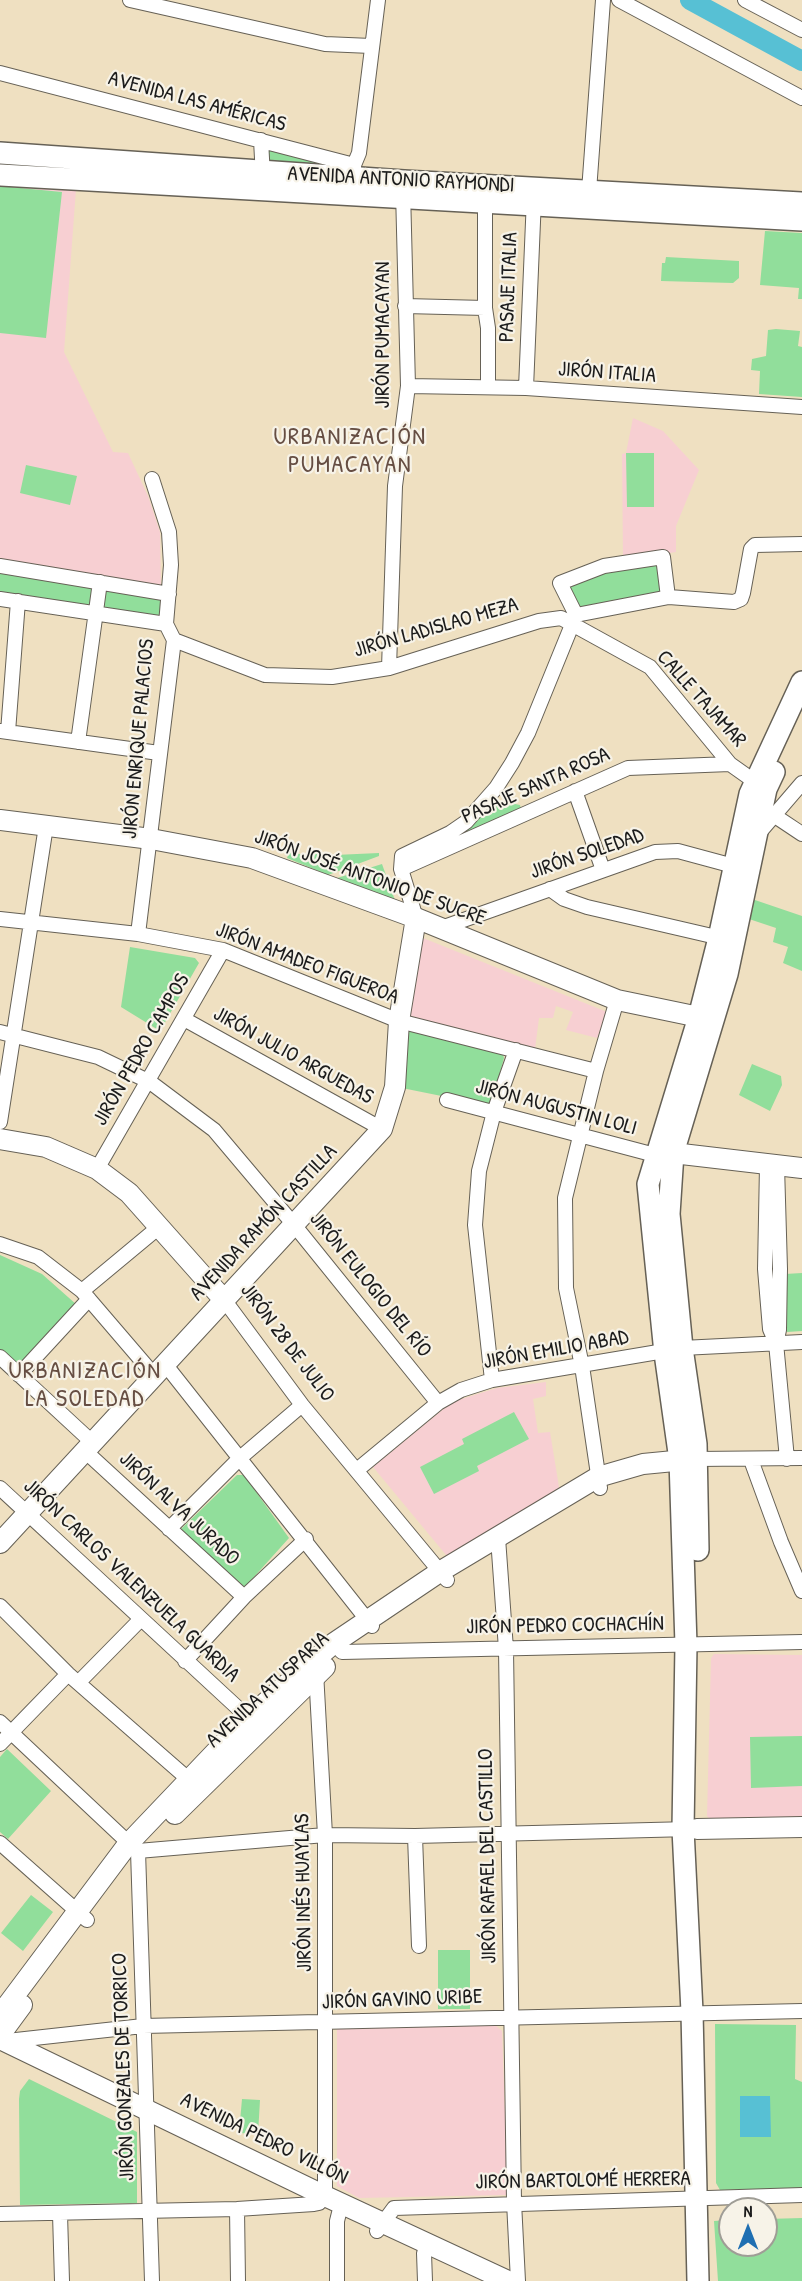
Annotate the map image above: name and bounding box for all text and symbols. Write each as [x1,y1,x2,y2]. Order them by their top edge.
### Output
street label: AVENIDA LAS AMÉRICAS [105,66,289,138]
street label: AVENIDA ANTONIO RAYMONDI [287,161,515,199]
street label: PASAJE ITALIA [494,232,524,342]
street label: JIRÓN PUMACAYAN [370,262,396,408]
street label: JIRÓN ITALIA [557,357,657,389]
district label: URBANIZACIÓN PUMACAYAN [273,424,427,480]
street label: JIRÓN LADISLAO MEZA [351,592,521,664]
street label: JIRÓN ENRIQUE PALACIOS [118,638,160,840]
street label: CALLE TAJAMAR [651,645,751,753]
street label: PASAJE SANTA ROSA [458,742,614,830]
street label: JIRÓN SOLEDAD [527,823,647,885]
street label: JIRÓN JOSÉ ANTONIO DE SUCRE [251,824,489,932]
street label: JIRÓN AMADEO FIGUEROA [212,918,402,1010]
street label: JIRÓN PEDRO CAMPOS [88,970,196,1130]
street label: JIRÓN JULIO ARGUEDAS [209,1002,377,1110]
street label: JIRÓN AUGUSTIN LOLI [473,1074,639,1142]
street label: AVENIDA RAMÓN CASTILLA [185,1140,343,1306]
street label: JIRÓN EULOGIO DEL RÍO [304,1207,436,1363]
street label: JIRÓN 28 DE JULIO [234,1279,340,1407]
street label: JIRÓN EMILIO ABAD [481,1325,631,1375]
district label: URBANIZACIÓN LA SOLEDAD [8,1358,162,1414]
street label: JIRÓN ALVA JURADO [114,1447,244,1571]
street label: JIRÓN CARLOS VALENZUELA GUARDIA [18,1474,244,1688]
street label: JIRÓN PEDRO COCHACHÍN [466,1612,664,1640]
street label: AVENIDA ATUSPARIA [201,1627,335,1753]
street label: JIRÓN RAFAEL DEL CASTILLO [474,1748,502,1964]
street label: JIRÓN INÉS HUAYLAS [290,1814,318,1972]
street label: JIRÓN GONZALES DE TORRICO [107,1953,141,2181]
street label: JIRÓN GAVINO URIBE [321,1985,483,2015]
street label: AVENIDA PEDRO VILLÓN [176,2088,352,2190]
street label: JIRÓN BARTOLOMÉ HERRERA [475,2167,691,2195]
north arrow [718,2197,778,2257]
text: N [744,2200,752,2222]

